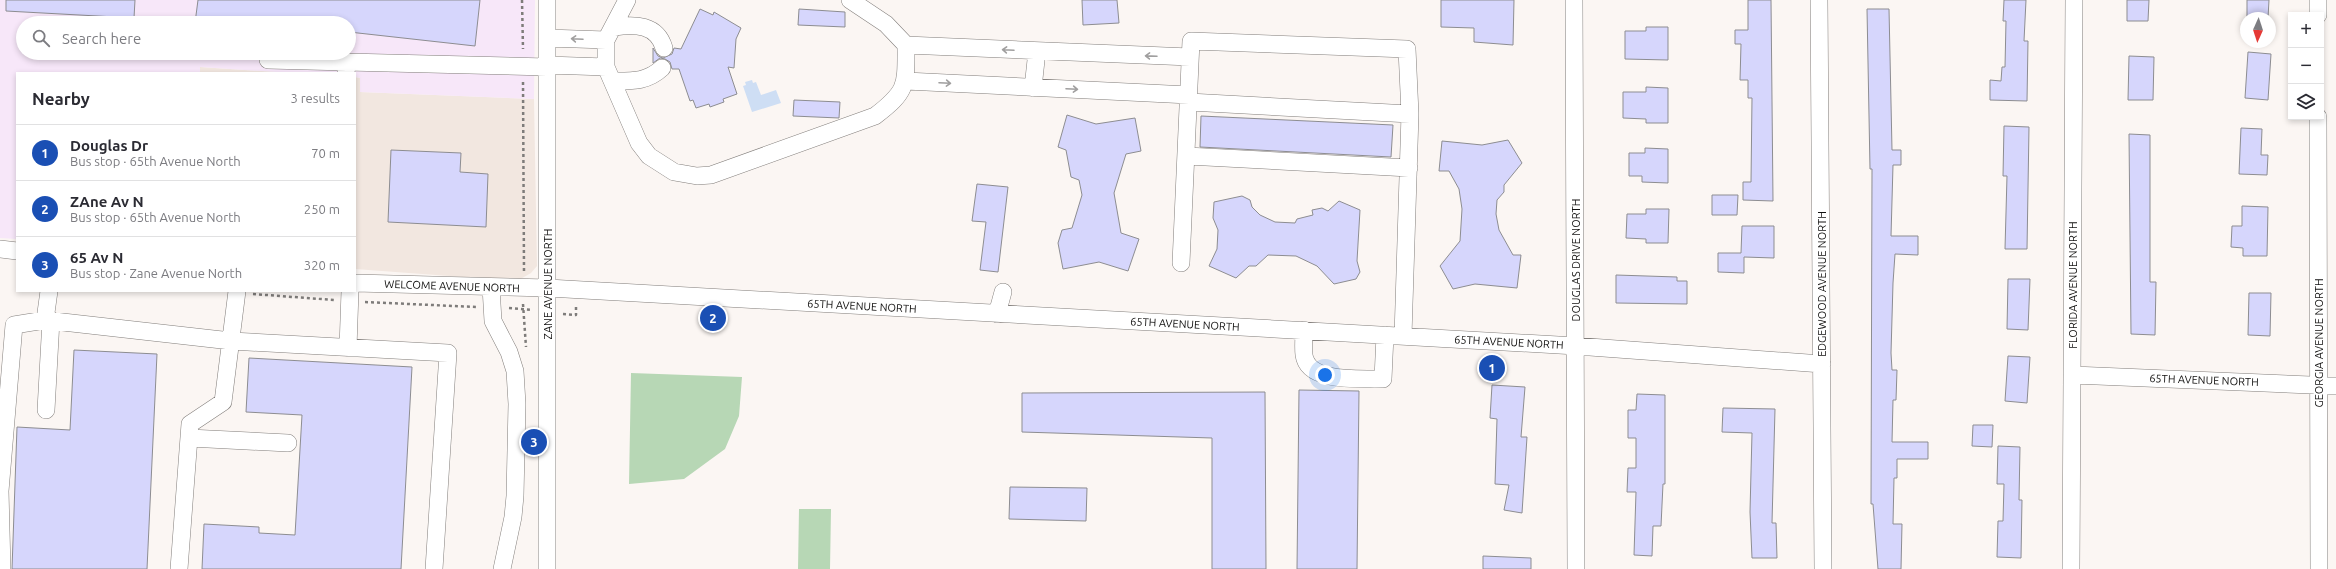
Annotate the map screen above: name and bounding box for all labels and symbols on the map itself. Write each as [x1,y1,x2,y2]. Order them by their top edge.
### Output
north arrow [2240,12,2276,48]
one-way arrow [571,35,584,43]
one-way arrow [1002,46,1015,53]
one-way arrow [1145,52,1158,60]
one-way arrow [938,79,951,86]
one-way arrow [1065,86,1078,93]
street label: DOUGLAS DRIVE NORTH [1570,199,1582,321]
street label: EDGEWOOD AVENUE NORTH [1816,211,1828,357]
street label: FLORIDA AVENUE NORTH [2067,221,2079,349]
street label: ZANE AVENUE NORTH [542,229,554,339]
street label: WELCOME AVENUE NORTH [384,278,520,294]
street label: GEORGIA AVENUE NORTH [2313,278,2325,408]
street label: 65TH AVENUE NORTH [807,297,917,315]
pin: 2 [700,303,726,333]
street label: 65TH AVENUE NORTH [1130,315,1240,333]
street label: 65TH AVENUE NORTH [1454,333,1564,351]
pin: 1 [1479,353,1505,383]
your location [1315,365,1335,385]
street label: 65TH AVENUE NORTH [2149,372,2259,388]
pin: 3 [521,427,547,457]

